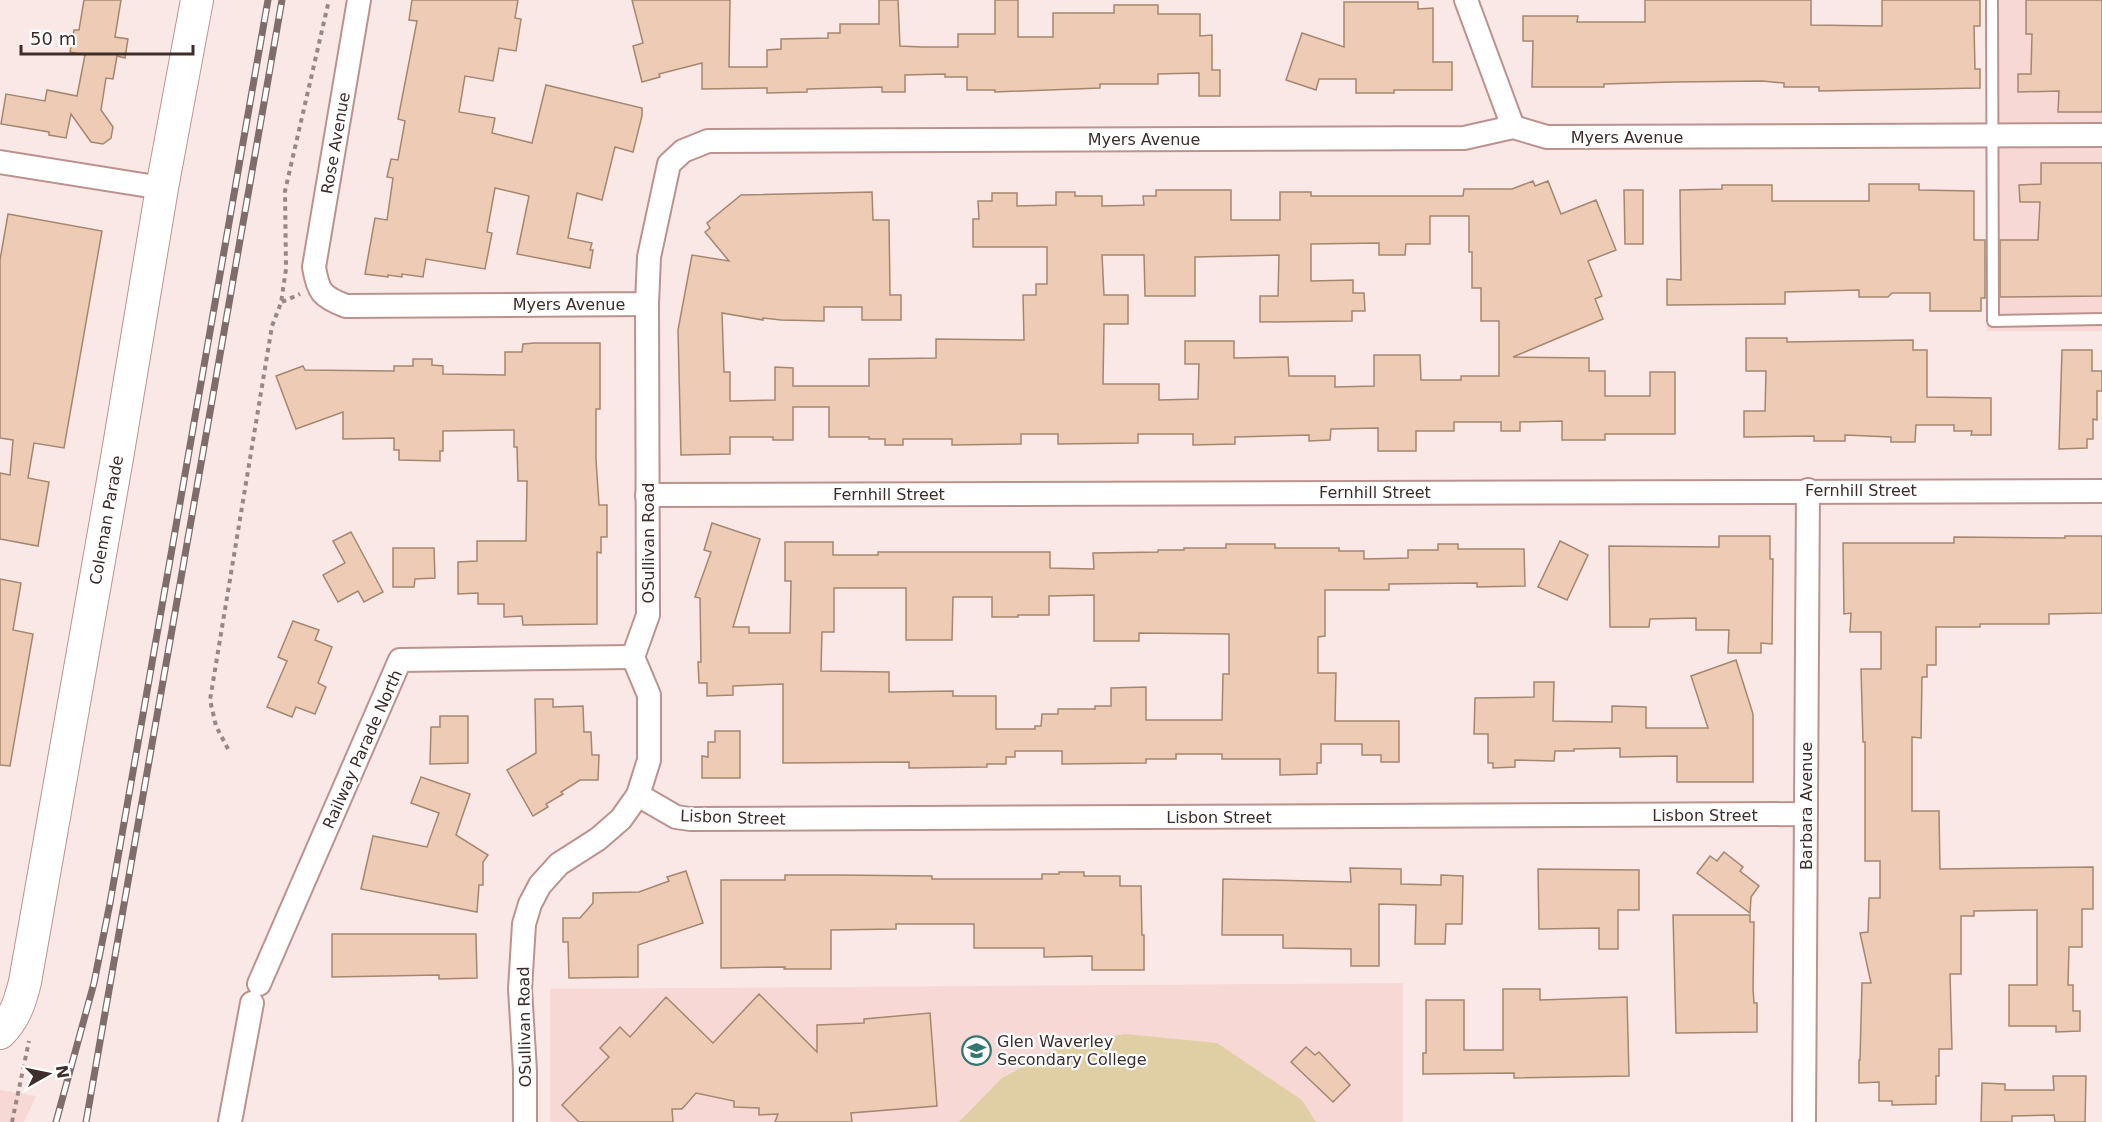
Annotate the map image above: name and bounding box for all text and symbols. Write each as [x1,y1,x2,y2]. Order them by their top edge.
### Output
scale bar [21,18,194,56]
text: 50 m [30,28,76,49]
street label: Rose Avenue [317,91,354,195]
street label: Myers Avenue [1571,128,1683,147]
street label: Myers Avenue [1088,130,1200,149]
street label: Myers Avenue [513,295,625,314]
street label: Coleman Parade [86,454,127,586]
street label: Fernhill Street [1805,481,1917,500]
street label: OSullivan Road [639,483,658,603]
street label: Fernhill Street [1319,483,1431,502]
street label: Fernhill Street [833,485,945,504]
street label: Railway Parade North [319,667,406,832]
street label: Barbara Avenue [1797,742,1816,870]
street label: Lisbon Street [680,806,786,829]
street label: Lisbon Street [1652,806,1758,825]
street label: Lisbon Street [1166,808,1272,827]
street label: OSullivan Road [514,966,535,1088]
place label: Glen Waverley Secondary College [997,1032,1147,1069]
school or university icon: Glen Waverley Secondary College [960,1034,992,1066]
north arrow [18,1044,78,1104]
text: N [52,1064,73,1080]

